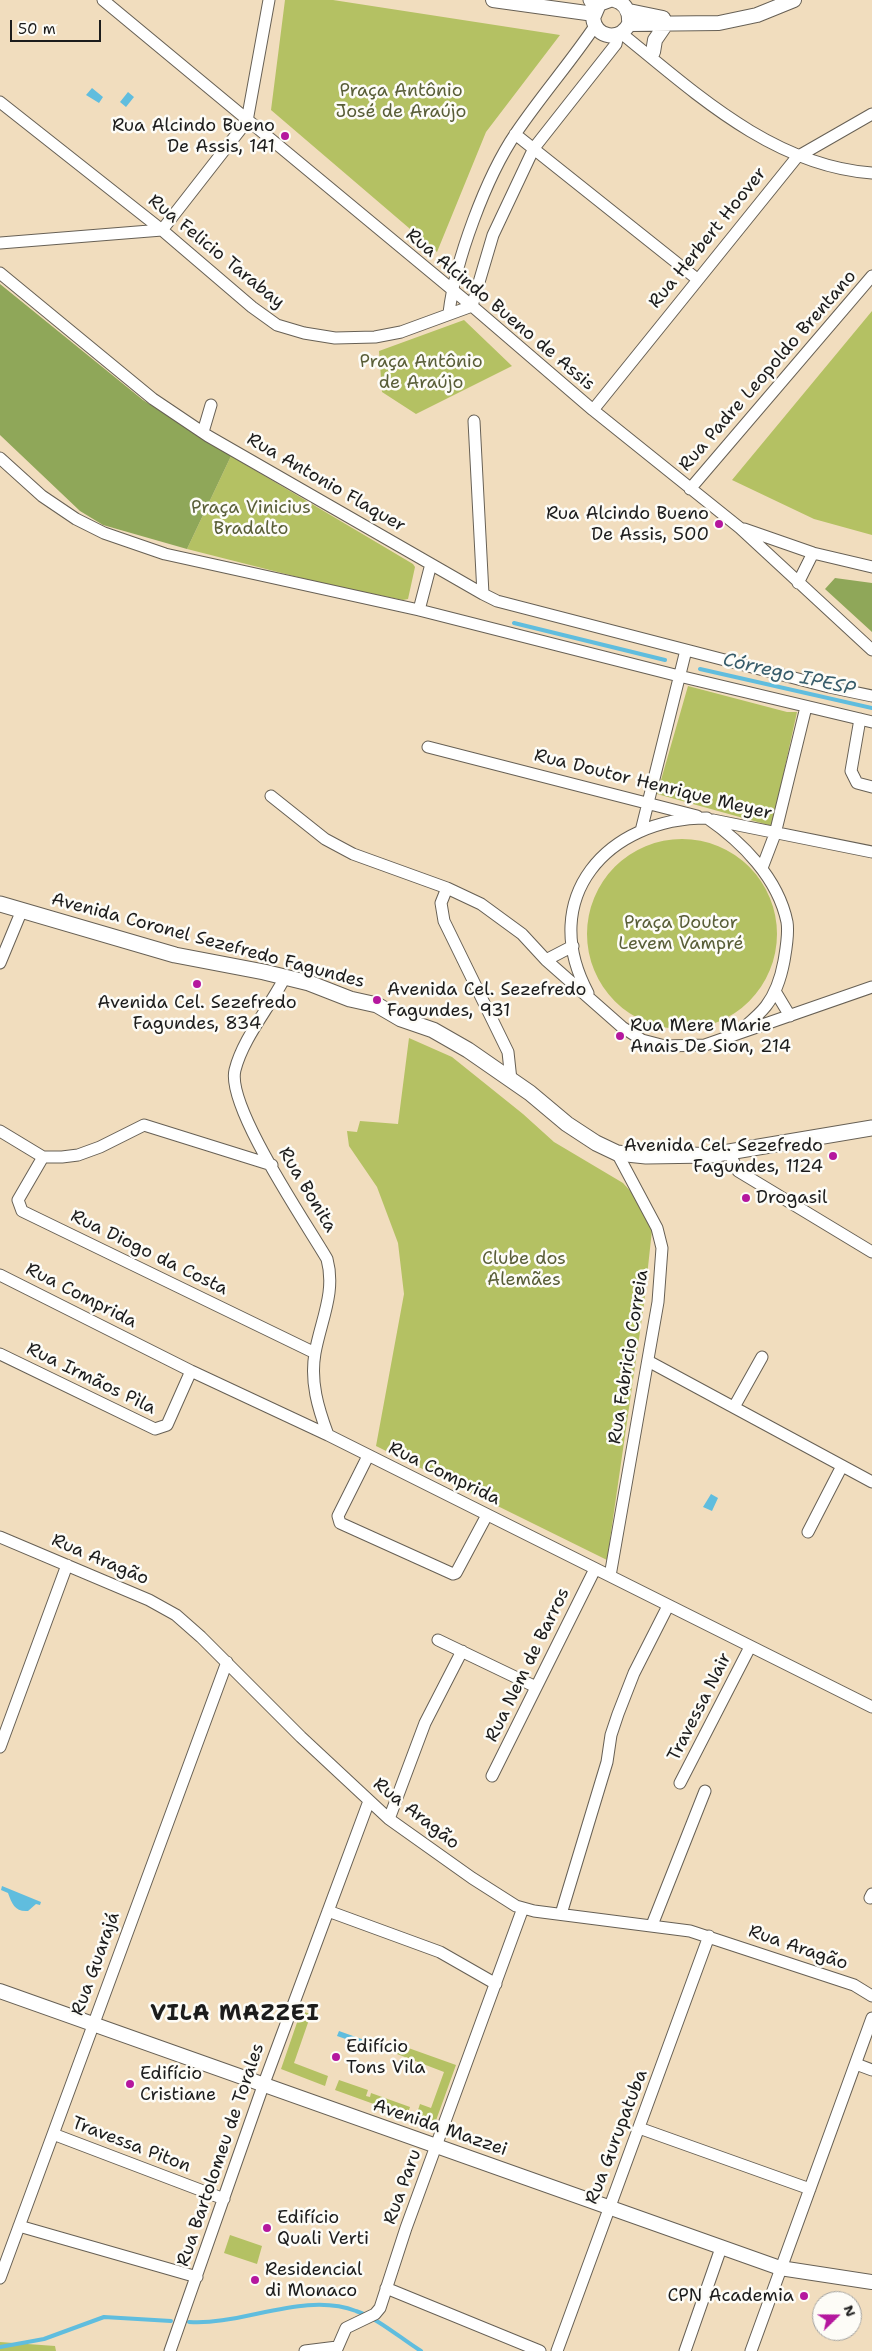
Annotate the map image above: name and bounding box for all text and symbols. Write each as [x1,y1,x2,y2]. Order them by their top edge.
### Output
scale bar [12,10,104,42]
text: 50 m [18,19,56,39]
park label: Praça Antônio José de Araújo [336,80,466,122]
place label: Rua Alcindo Bueno De Assis, 141 [112,115,275,158]
marker: Rua Alcindo Bueno De Assis, 141 [279,130,291,142]
street label: Rua Herbert Hoover [645,163,771,313]
street label: Rua Felicio Tarabay [143,190,289,314]
street label: Rua Alcindo Bueno de Assis [401,224,599,396]
street label: Rua Padre Leopoldo Brentano [675,266,861,476]
park label: Praça Antônio de Araújo [359,351,483,394]
street label: Rua Antonio Flaquer [243,429,409,537]
park label: Praça Vinicius Bradalto [191,497,311,540]
place label: Rua Alcindo Bueno De Assis, 500 [546,503,709,546]
marker: Rua Alcindo Bueno De Assis, 500 [713,518,725,530]
water label: Córrego IPESP [721,649,857,701]
street label: Rua Doutor Henrique Meyer [532,745,774,825]
street label: Avenida Coronel Sezefredo Fagundes [49,889,367,993]
park label: Praça Doutor Levem Vampré [618,912,744,954]
marker: Avenida Cel. Sezefredo Fagundes, 834 [191,978,203,990]
place label: Avenida Cel. Sezefredo Fagundes, 931 [387,979,586,1022]
place label: Avenida Cel. Sezefredo Fagundes, 834 [97,992,297,1034]
marker: Avenida Cel. Sezefredo Fagundes, 931 [371,994,383,1006]
place label: Rua Mere Marie Anais De Sion, 214 [630,1015,791,1058]
marker: Rua Mere Marie Anais De Sion, 214 [614,1030,626,1042]
place label: Avenida Cel. Sezefredo Fagundes, 1124 [624,1135,823,1178]
street label: Rua Bonita [273,1144,341,1236]
marker: Avenida Cel. Sezefredo Fagundes, 1124 [827,1150,839,1162]
place label: Drogasil [756,1187,827,1209]
marker: Drogasil [740,1192,752,1204]
street label: Rua Diogo da Costa [67,1206,231,1300]
park label: Clube dos Alemães [482,1248,566,1290]
street label: Rua Comprida [22,1259,140,1333]
street label: Rua Fabricio Correia [605,1268,653,1446]
street label: Rua Irmãos Pìla [23,1338,159,1420]
street label: Rua Comprida [385,1438,503,1510]
street label: Rua Aragão [48,1530,152,1590]
street label: Rua Nem de Barros [481,1584,575,1746]
street label: Travessa Nair [663,1649,737,1765]
street label: Rua Aragão [369,1774,463,1854]
street label: Rua Guarajá [67,1909,125,2019]
street label: Rua Aragão [745,1921,851,1975]
district label: VILA MAZZEI [149,2001,321,2027]
place label: Edifício Tons Vila [346,2036,426,2078]
street label: Rua Bartolomeu de Torales [173,2040,269,2270]
marker: Edifício Tons Vila [330,2051,342,2063]
place label: Edifício Cristiane [140,2063,216,2106]
street label: Rua Gurupatuba [581,2067,653,2207]
marker: Edifício Cristiane [124,2078,136,2090]
street label: Avenida Mazzei [370,2095,510,2161]
street label: Travessa Piton [69,2112,193,2178]
street label: Rua Paru [379,2146,427,2228]
place label: Edifício Quali Verti [277,2207,369,2250]
marker: Edifício Quali Verti [261,2222,273,2234]
place label: Residencial di Monaco [265,2259,362,2302]
marker: Residencial di Monaco [249,2274,261,2286]
place label: CPN Academia [668,2285,794,2307]
marker: CPN Academia [798,2290,810,2302]
north arrow [812,2291,862,2341]
text: N [840,2302,860,2319]

